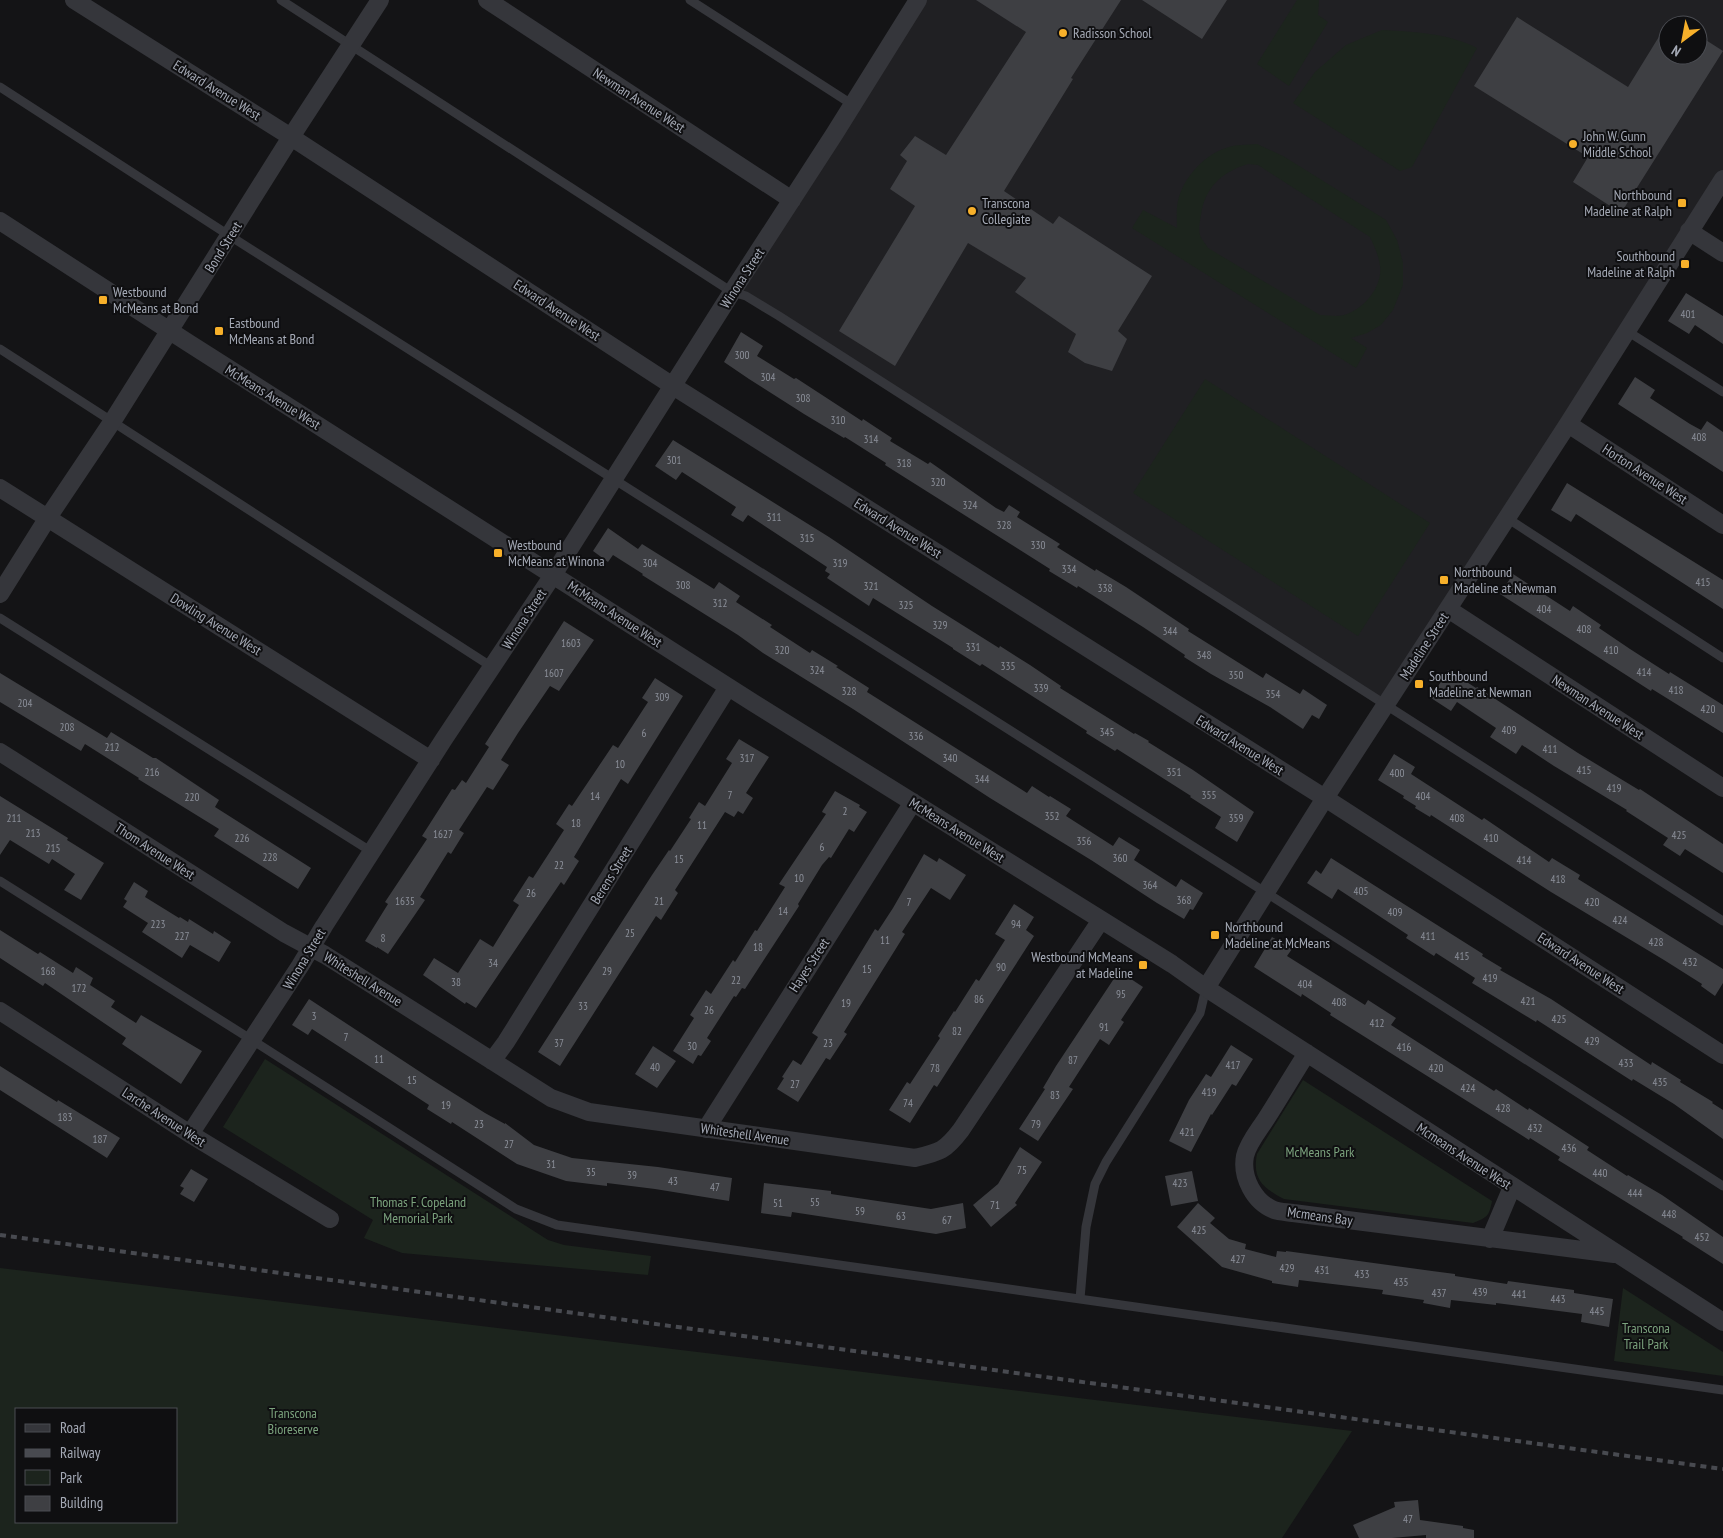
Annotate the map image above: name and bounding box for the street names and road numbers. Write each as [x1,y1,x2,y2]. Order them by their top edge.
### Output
street label: Edward Avenue West [170,56,264,124]
street label: Newman Avenue West [590,63,689,137]
street label: Bond Street [200,218,246,276]
street label: Winona Street [716,244,768,312]
street label: Edward Avenue West [510,275,604,345]
street label: McMeans Avenue West [222,360,324,434]
street label: Horton Avenue West [1599,440,1691,508]
street label: Edward Avenue West [851,494,945,562]
street label: McMeans Avenue West [564,577,666,651]
street label: Winona Street [498,585,550,653]
street label: Dowling Avenue West [167,589,265,659]
street label: Madeline Street [1396,609,1452,683]
street label: Newman Avenue West [1549,670,1648,744]
street label: Edward Avenue West [1193,711,1287,779]
street label: McMeans Avenue West [906,793,1008,867]
street label: Thom Avenue West [112,819,198,884]
street label: Berens Street [586,843,636,907]
street label: Winona Street [279,925,329,993]
street label: Edward Avenue West [1534,928,1628,998]
street label: Hayes Street [785,934,833,995]
street label: Whiteshell Avenue [320,948,406,1010]
street label: Larche Avenue West [119,1083,209,1151]
street label: Whiteshell Avenue [700,1119,791,1149]
street label: Mcmeans Avenue West [1413,1119,1515,1193]
street label: Mcmeans Bay [1286,1203,1355,1230]

